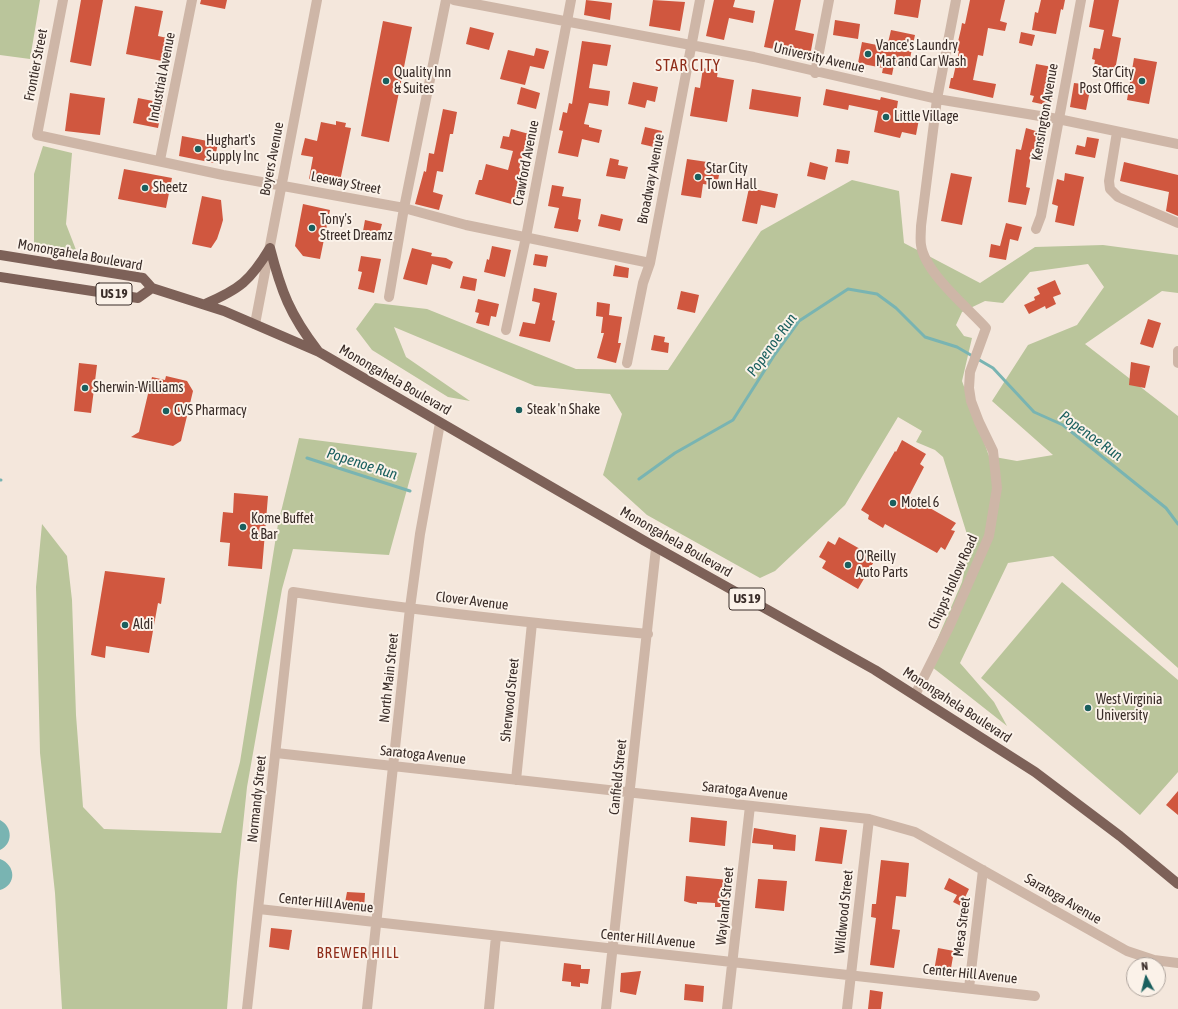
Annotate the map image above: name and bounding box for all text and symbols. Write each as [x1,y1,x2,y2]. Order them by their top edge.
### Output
street label: Frontier Street [21,27,51,103]
street label: Industrial Avenue [145,31,179,123]
place label: Vance's Laundry Mat and Car Wash [876,38,967,70]
street label: University Avenue [772,39,866,77]
marker: Vance's Laundry Mat and Car Wash [863,49,873,59]
district label: STAR CITY [655,56,721,76]
street label: Kensington Avenue [1028,62,1062,162]
place label: Quality Inn & Suites [394,65,451,98]
place label: Star City Post Office [1079,65,1134,98]
marker: Quality Inn & Suites [381,76,391,86]
marker: Star City Post Office [1137,76,1147,86]
place label: Little Village [894,109,959,125]
marker: Little Village [881,112,891,122]
street label: Crawford Avenue [509,119,543,207]
street label: Boyers Avenue [257,121,287,197]
street label: Broadway Avenue [634,132,668,226]
place label: Hughart's Supply Inc [206,133,259,166]
marker: Hughart's Supply Inc [193,144,203,154]
place label: Star City Town Hall [706,161,757,194]
street label: Leeway Street [310,168,382,198]
marker: Star City Town Hall [693,172,703,182]
place label: Sheetz [153,180,187,196]
marker: Sheetz [140,183,150,193]
place label: Tony's Street Dreamz [320,212,393,244]
marker: Tony's Street Dreamz [307,223,317,233]
street label: Monongahela Boulevard [16,236,144,274]
road number: US 19 [96,283,132,305]
water label: Popenoe Run [743,310,801,380]
street label: Monongahela Boulevard [336,341,454,419]
place label: Sherwin-Williams [93,380,184,396]
marker: Sherwin-Williams [80,383,90,393]
place label: Steak 'n Shake [527,402,600,418]
place label: CVS Pharmacy [174,403,247,419]
marker: Steak 'n Shake [514,405,524,415]
marker: CVS Pharmacy [161,406,171,416]
water label: Popenoe Run [1056,407,1126,465]
water label: Popenoe Run [324,444,400,484]
place label: Motel 6 [901,495,939,511]
marker: Motel 6 [888,498,898,508]
street label: Monongahela Boulevard [617,503,735,581]
place label: Kome Buffet & Bar [251,511,314,544]
marker: Kome Buffet & Bar [238,522,248,532]
street label: Chipps Hollow Road [925,532,981,632]
place label: O'Reilly Auto Parts [856,549,908,582]
marker: O'Reilly Auto Parts [843,560,853,570]
street label: Clover Avenue [435,588,509,614]
road number: US 19 [729,588,765,610]
place label: Aldi [133,617,153,633]
marker: Aldi [120,620,130,630]
street label: North Main Street [376,632,402,724]
street label: Sherwood Street [497,657,523,743]
street label: Monongahela Boulevard [899,664,1015,746]
place label: West Virginia University [1096,692,1163,724]
marker: West Virginia University [1083,703,1093,713]
street label: Canfield Street [606,738,630,816]
street label: Saratoga Avenue [379,742,467,768]
street label: Normandy Street [244,755,270,843]
street label: Saratoga Avenue [701,778,789,804]
street label: Wayland Street [713,866,737,946]
street label: Wildwood Street [831,869,857,955]
street label: Saratoga Avenue [1021,870,1105,928]
street label: Center Hill Avenue [278,890,374,916]
street label: Mesa Street [950,896,974,958]
street label: Center Hill Avenue [600,926,696,952]
district label: BREWER HILL [317,944,399,962]
north arrow [1126,957,1166,997]
text: N [1141,960,1149,972]
street label: Center Hill Avenue [922,961,1018,987]

